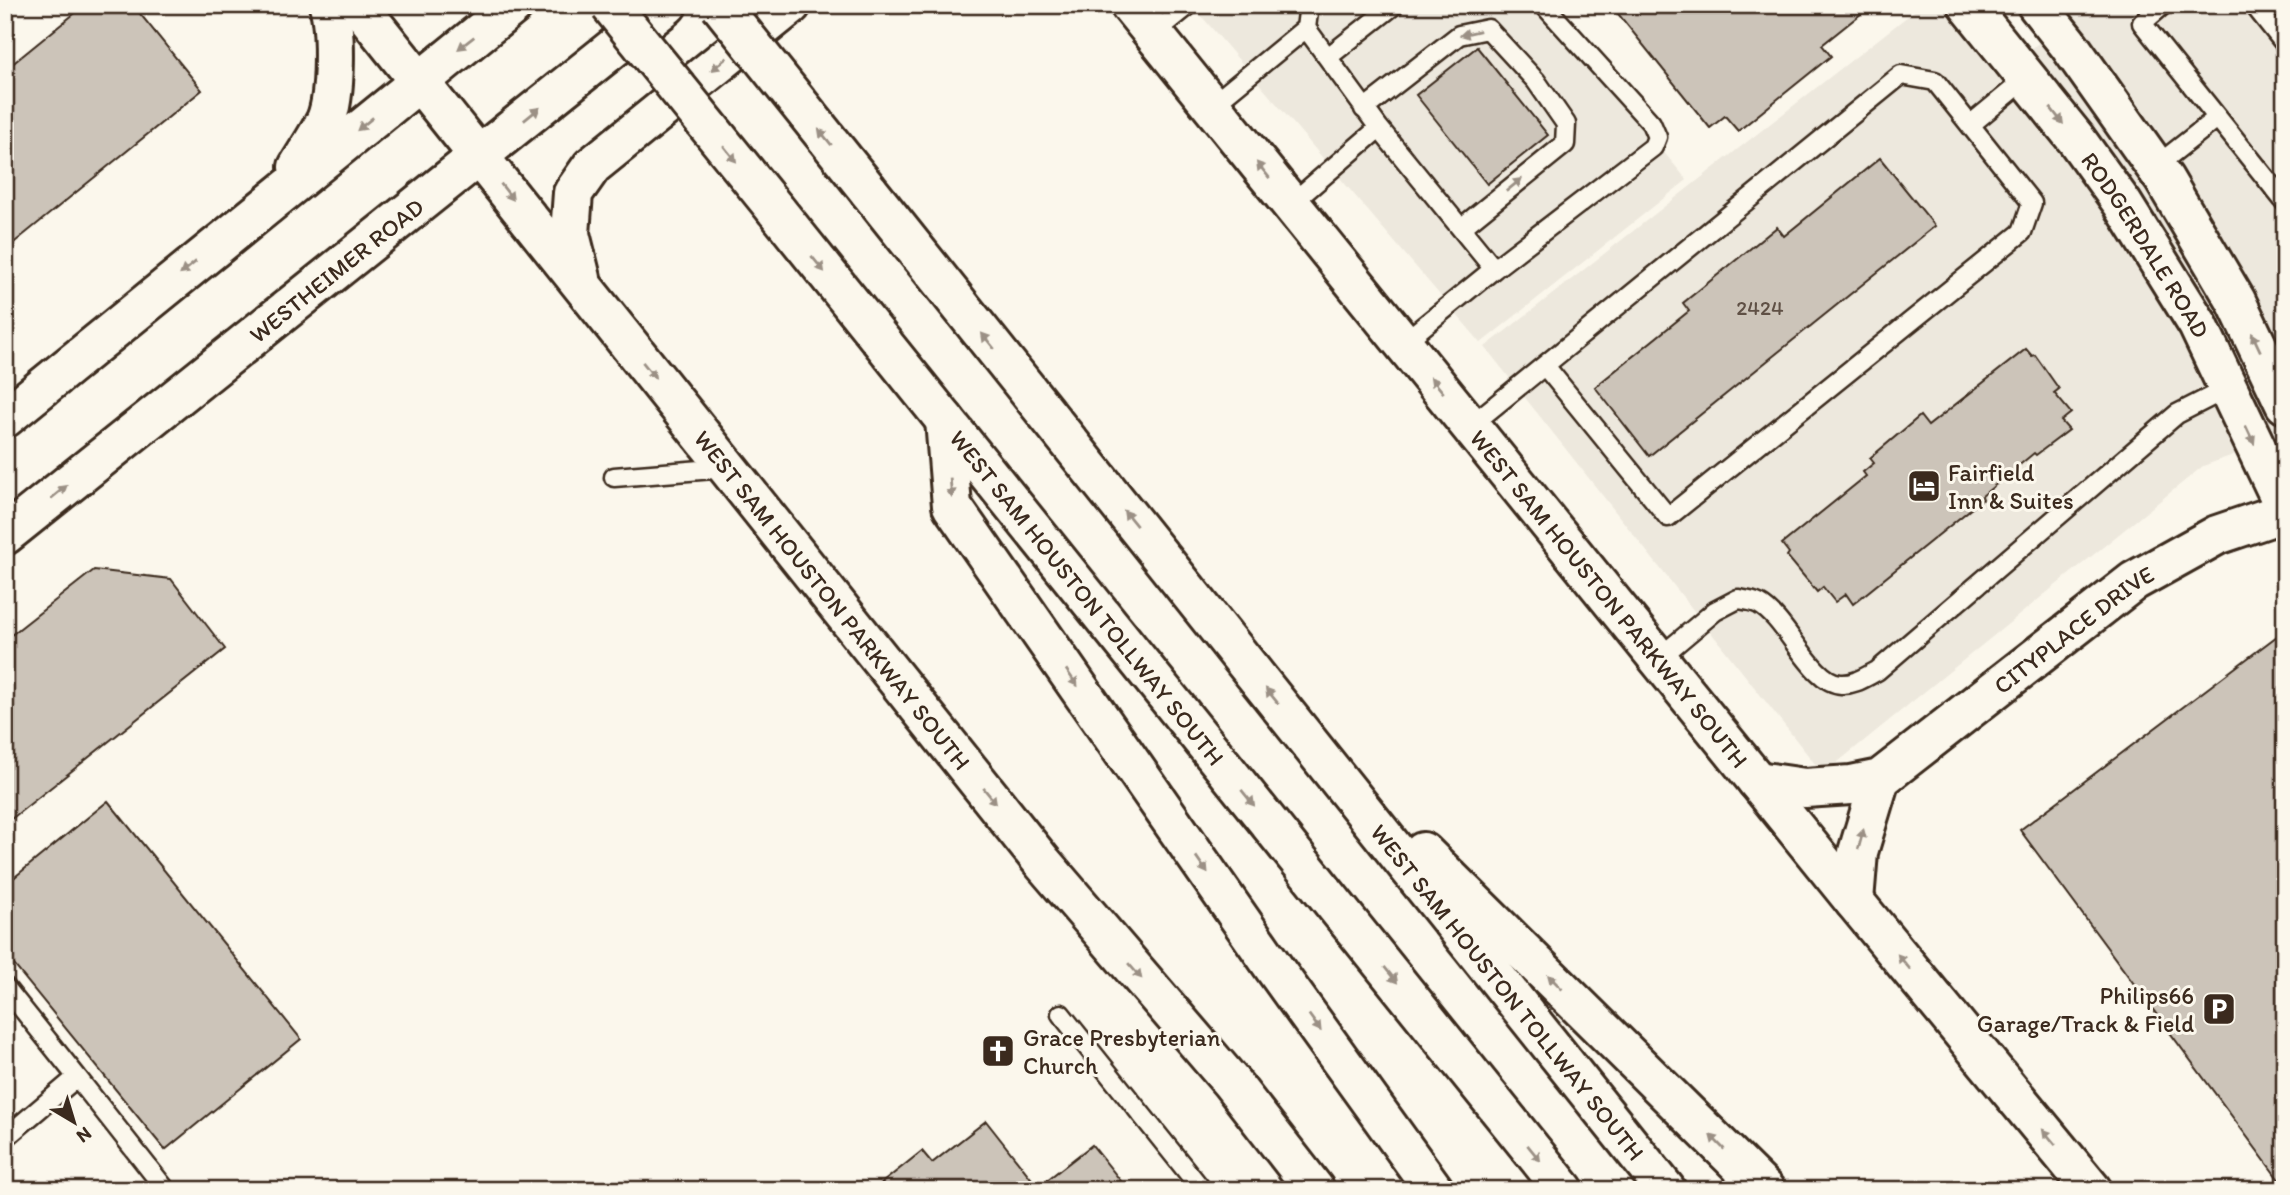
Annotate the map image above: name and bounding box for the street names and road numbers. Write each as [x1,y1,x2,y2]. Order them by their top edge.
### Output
street label: RODGERDALE ROAD [2075,146,2216,342]
street label: WESTHEIMER ROAD [243,192,429,349]
street label: WEST SAM HOUSTON PARKWAY SOUTH [688,424,977,775]
street label: WEST SAM HOUSTON TOLLWAY SOUTH [944,424,1231,771]
street label: WEST SAM HOUSTON PARKWAY SOUTH [1464,424,1755,773]
street label: CITYPLACE DRIVE [1988,559,2158,700]
street label: WEST SAM HOUSTON TOLLWAY SOUTH [1365,818,1651,1166]

